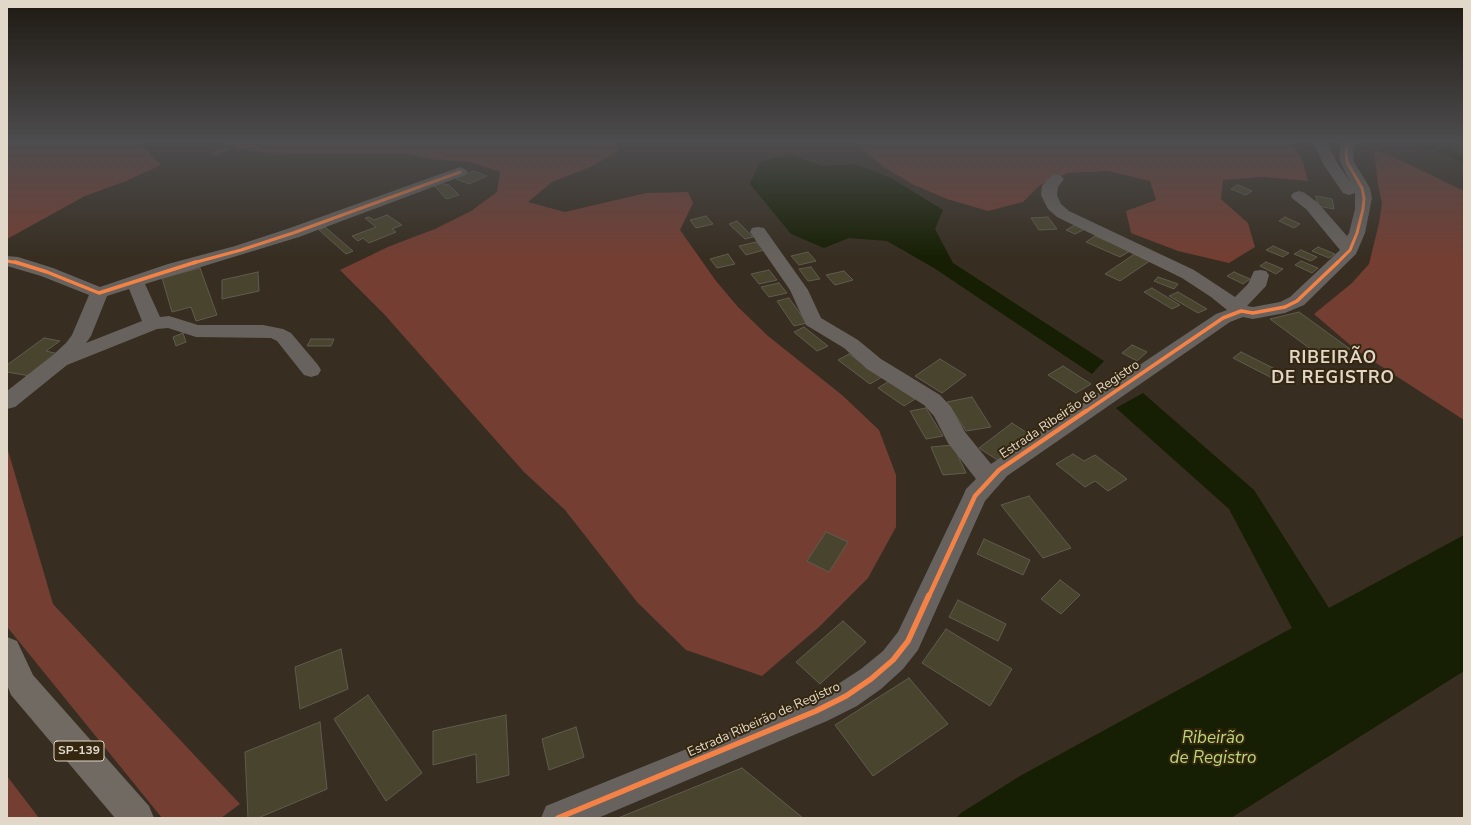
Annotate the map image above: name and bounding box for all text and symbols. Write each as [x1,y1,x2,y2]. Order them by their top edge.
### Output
district label: RIBEIRÃO DE REGISTRO [1271,349,1395,389]
street label: Estrada Ribeirão de Registro [997,357,1143,463]
street label: Estrada Ribeirão de Registro [685,679,843,761]
water label: Ribeirão de Registro [1170,729,1256,769]
road number: SP-139 [54,741,104,761]

